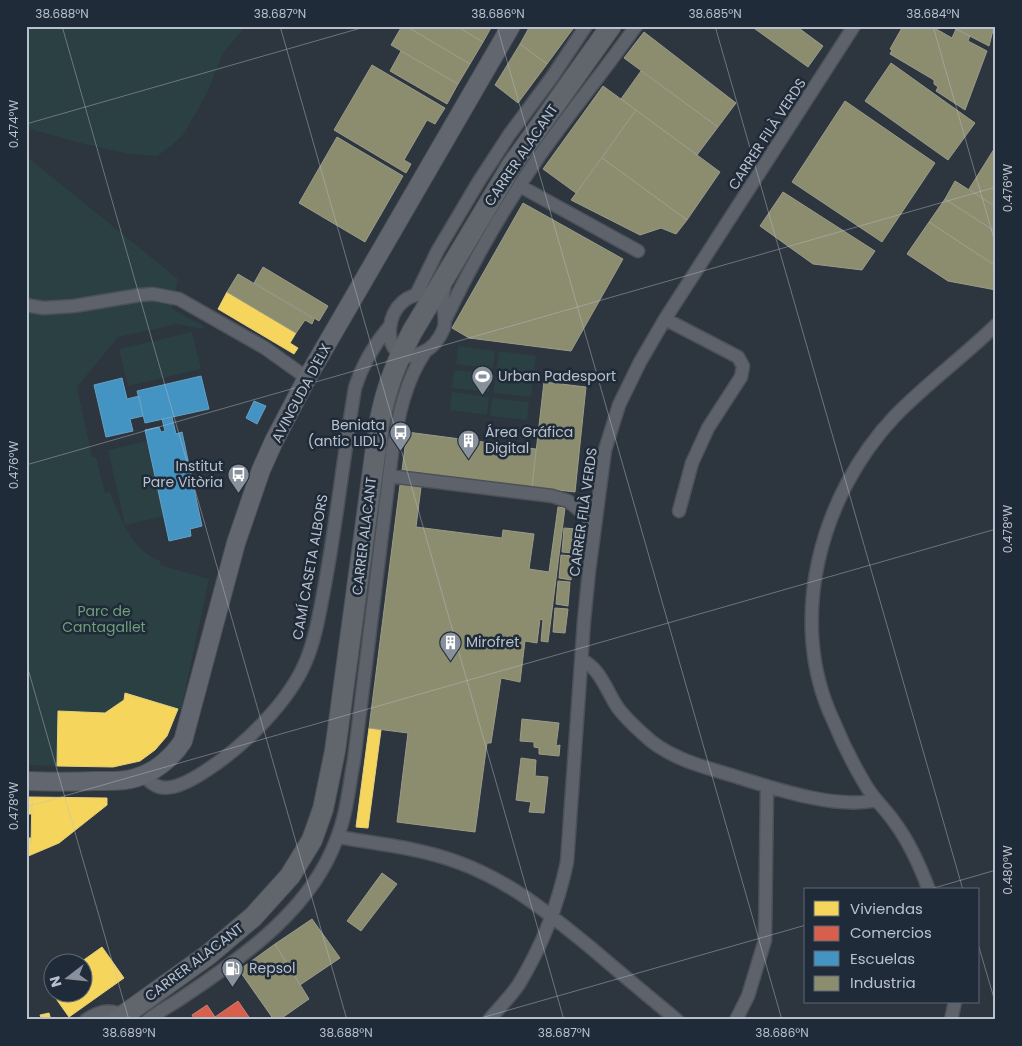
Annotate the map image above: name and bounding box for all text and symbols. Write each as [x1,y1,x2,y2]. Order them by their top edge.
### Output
text: 38.688°N [35,5,89,22]
text: 38.687°N [254,5,306,22]
text: 38.686°N [471,5,525,22]
text: 38.685°N [688,5,742,22]
text: 38.684°N [906,5,960,22]
street label: CARRER FILÀ VERDS [723,74,811,194]
text: 0.474°W [5,100,22,148]
street label: CARRER ALACANT [479,100,563,210]
text: 0.476°W [999,164,1016,212]
street label: AVINGUDA D'ELX [266,340,336,446]
sports icon: Urban Padesport [470,364,494,395]
place label: Urban Padesport [498,366,616,386]
place label: Beniata (antic LIDL) [308,415,385,451]
bus stop icon: Beniata (antic LIDL) [389,421,413,452]
place label: Área Gráfica Digital [485,422,573,458]
building icon: Área Gráfica Digital [457,428,481,459]
text: 0.476°W [5,441,22,489]
street label: CARRER FILÀ VERDS [564,446,602,578]
place label: Institut Pare Vitòria [143,456,223,492]
bus stop icon: Institut Pare Vitòria [227,462,251,493]
street label: CARRER ALACANT [347,475,381,596]
street label: CAMÍ CASETA ALBORS [287,493,333,641]
text: 0.478°W [999,505,1016,553]
park label: Parc de Cantagallet [62,601,146,637]
building icon: Mirofret [438,630,462,661]
place label: Mirofret [466,632,519,652]
text: 0.478°W [5,782,22,830]
text: 0.480°W [999,845,1016,895]
legend [804,888,980,1004]
text: Viviendas [850,898,923,919]
street label: CARRER ALACANT [140,918,248,1006]
text: Comercios [850,922,932,943]
text: Escuelas [850,948,915,969]
north arrow [42,954,92,1004]
fuel station icon: Repsol [221,956,245,987]
place label: Repsol [249,958,295,978]
text: Industria [850,972,916,993]
text: N [44,974,67,989]
text: 38.689°N [102,1024,156,1041]
text: 38.688°N [319,1024,373,1041]
text: 38.687°N [538,1024,590,1041]
text: 38.686°N [755,1024,809,1041]

